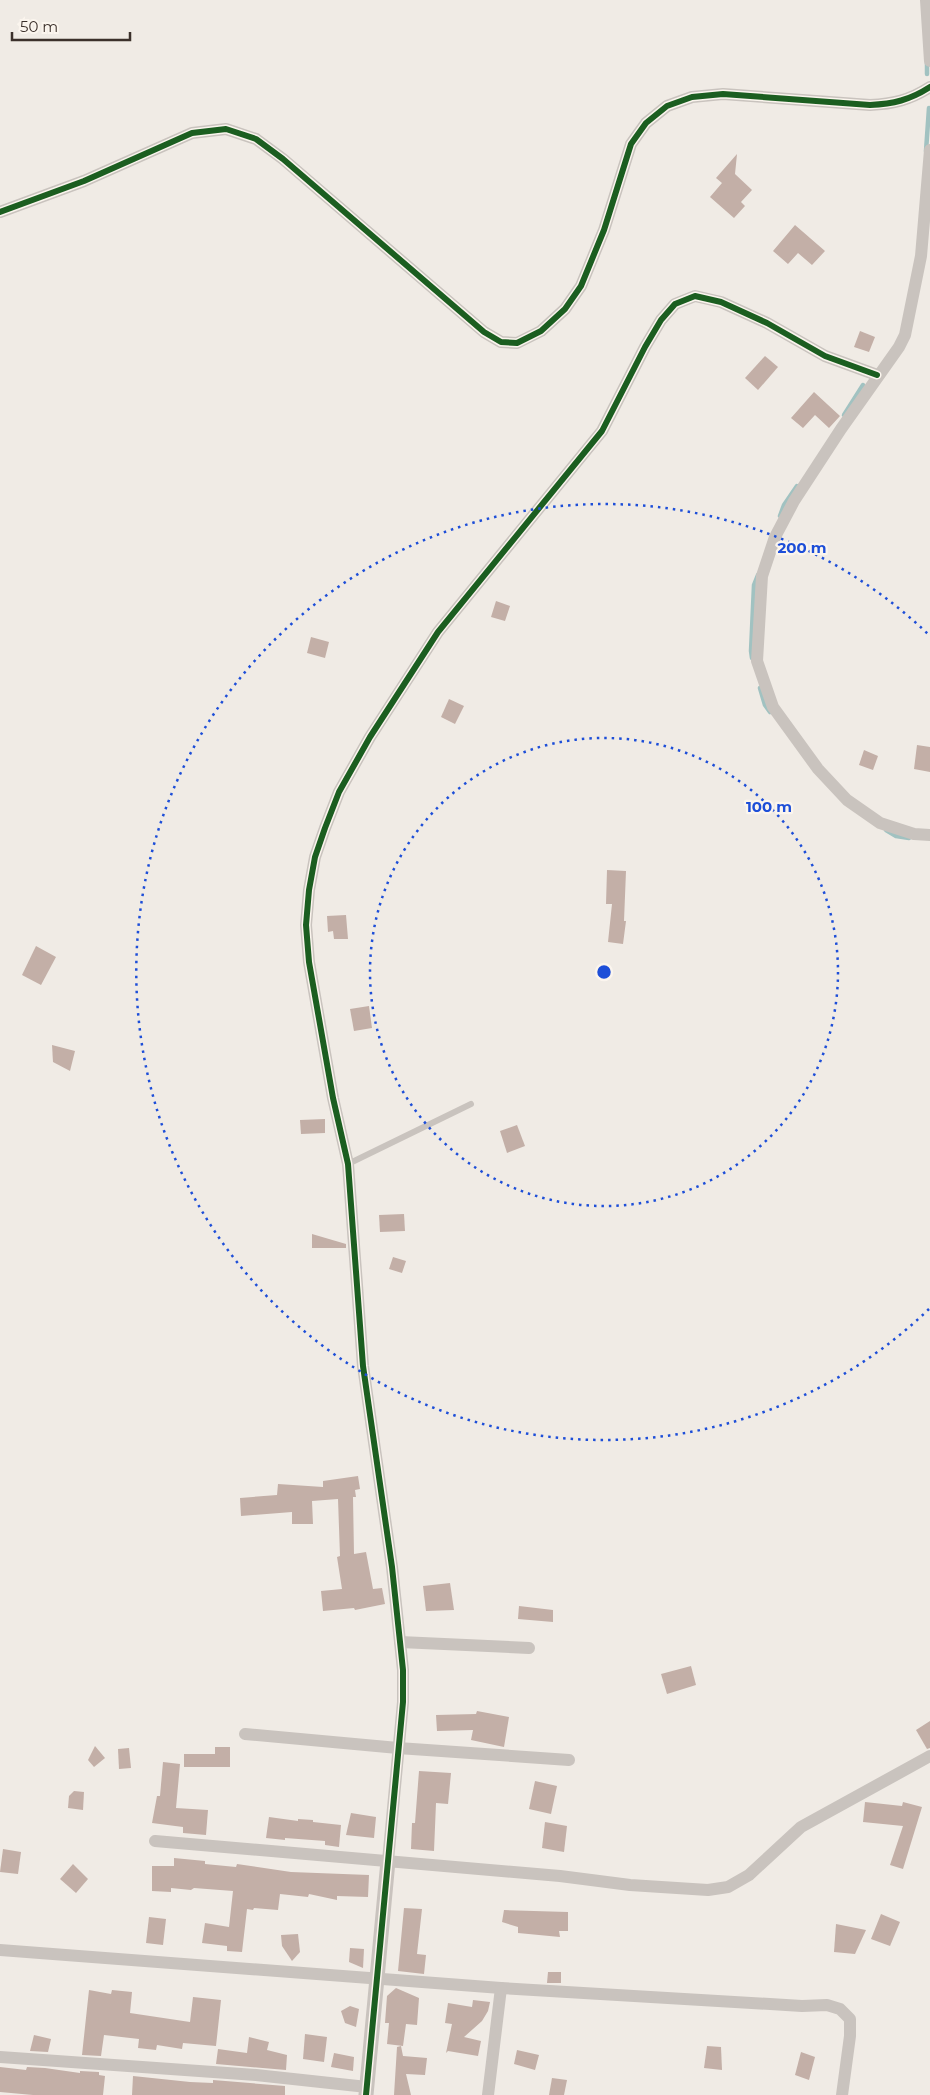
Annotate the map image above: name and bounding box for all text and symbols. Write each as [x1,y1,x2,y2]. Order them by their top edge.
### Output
scale bar [12,10,130,42]
text: 50 m [20,17,58,36]
text: 200 m [777,538,827,557]
text: 100 m [746,797,792,816]
centre of rings [595,963,613,981]

